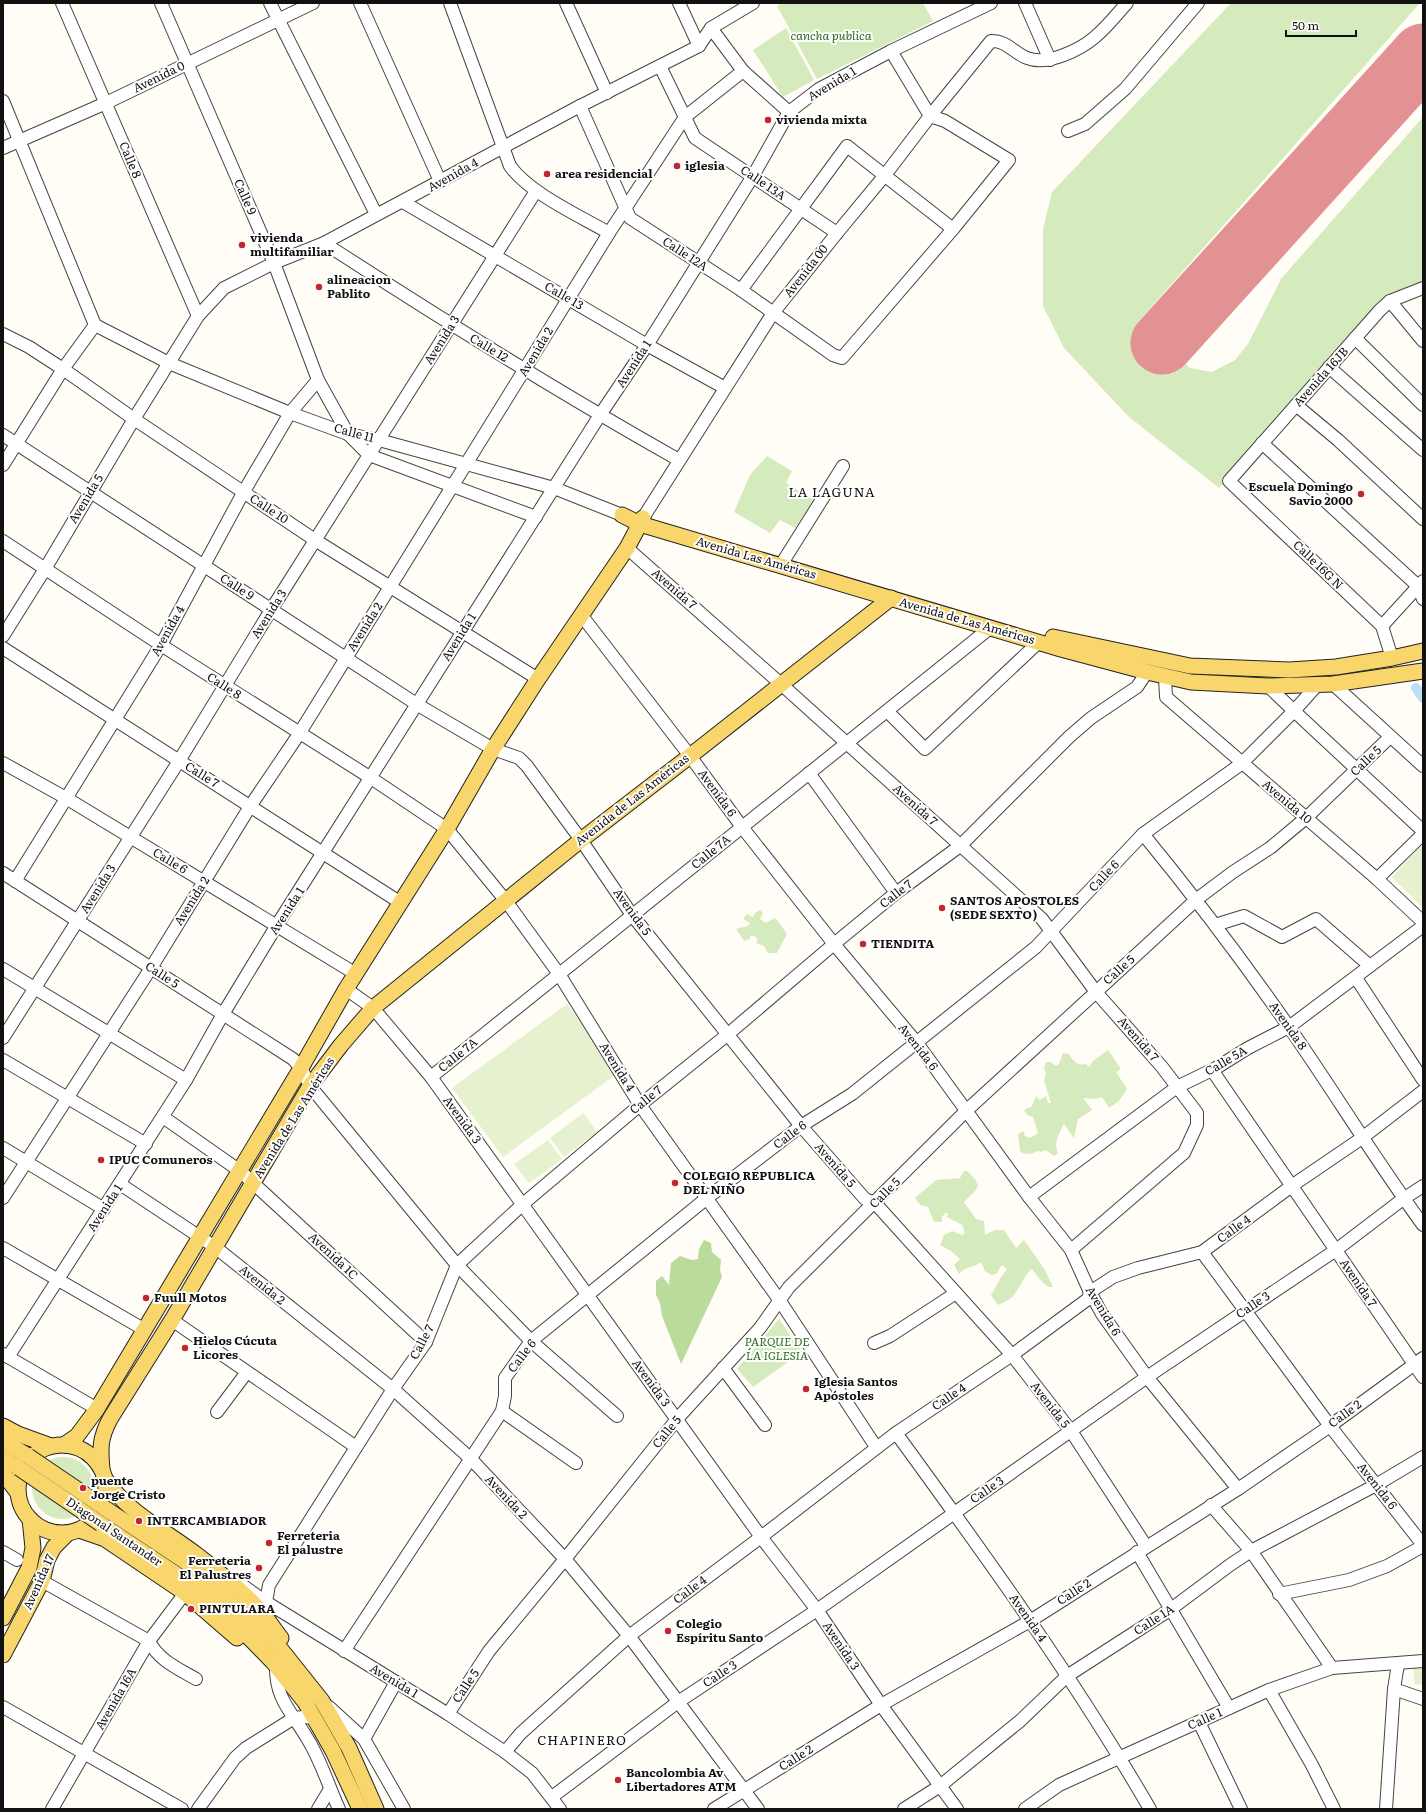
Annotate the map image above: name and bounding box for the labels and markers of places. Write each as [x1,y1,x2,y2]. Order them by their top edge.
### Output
place label: vivienda mixta [776,110,867,128]
marker: vivienda mixta [763,115,773,125]
place label: iglesia [685,156,725,174]
marker: iglesia [672,161,682,171]
place label: area residencial [555,164,653,182]
marker: area residencial [542,169,552,179]
place label: vivienda multifamiliar [250,228,334,260]
marker: vivienda multifamiliar [237,240,247,250]
place label: alineacion Pablito [327,270,392,302]
marker: alineacion Pablito [314,282,324,292]
place label: Escuela Domingo Savio 2000 [1248,477,1354,509]
marker: Escuela Domingo Savio 2000 [1356,489,1366,499]
place label: SANTOS APOSTOLES (SEDE SEXTO) [950,891,1079,923]
marker: SANTOS APOSTOLES (SEDE SEXTO) [937,903,947,913]
place label: TIENDITA [871,934,934,952]
marker: TIENDITA [858,939,868,949]
place label: IPUC Comuneros [109,1150,212,1168]
marker: IPUC Comuneros [96,1155,106,1165]
place label: COLEGIO REPUBLICA DEL NIÑO [683,1166,815,1198]
marker: COLEGIO REPUBLICA DEL NIÑO [670,1178,680,1188]
place label: Fuull Motos [154,1288,226,1306]
marker: Fuull Motos [141,1293,151,1303]
place label: Hielos Cúcuta Licores [193,1331,277,1363]
marker: Hielos Cúcuta Licores [180,1343,190,1353]
place label: Iglesia Santos Apóstoles [814,1372,898,1404]
marker: Iglesia Santos Apóstoles [801,1384,811,1394]
place label: puente Jorge Cristo [91,1471,166,1503]
marker: puente Jorge Cristo [78,1483,88,1493]
place label: INTERCAMBIADOR [147,1511,267,1529]
marker: INTERCAMBIADOR [134,1516,144,1526]
place label: Ferreteria El palustre [277,1526,343,1558]
marker: Ferreteria El palustre [264,1538,274,1548]
place label: Ferreteria El Palustres [179,1551,251,1583]
marker: Ferreteria El Palustres [254,1563,264,1573]
place label: PINTULARA [199,1599,275,1617]
marker: PINTULARA [186,1604,196,1614]
place label: Colegio Espíritu Santo [676,1614,764,1646]
marker: Colegio Espíritu Santo [663,1626,673,1636]
place label: Bancolombia Av Libertadores ATM [626,1763,736,1795]
marker: Bancolombia Av Libertadores ATM [613,1775,623,1785]

